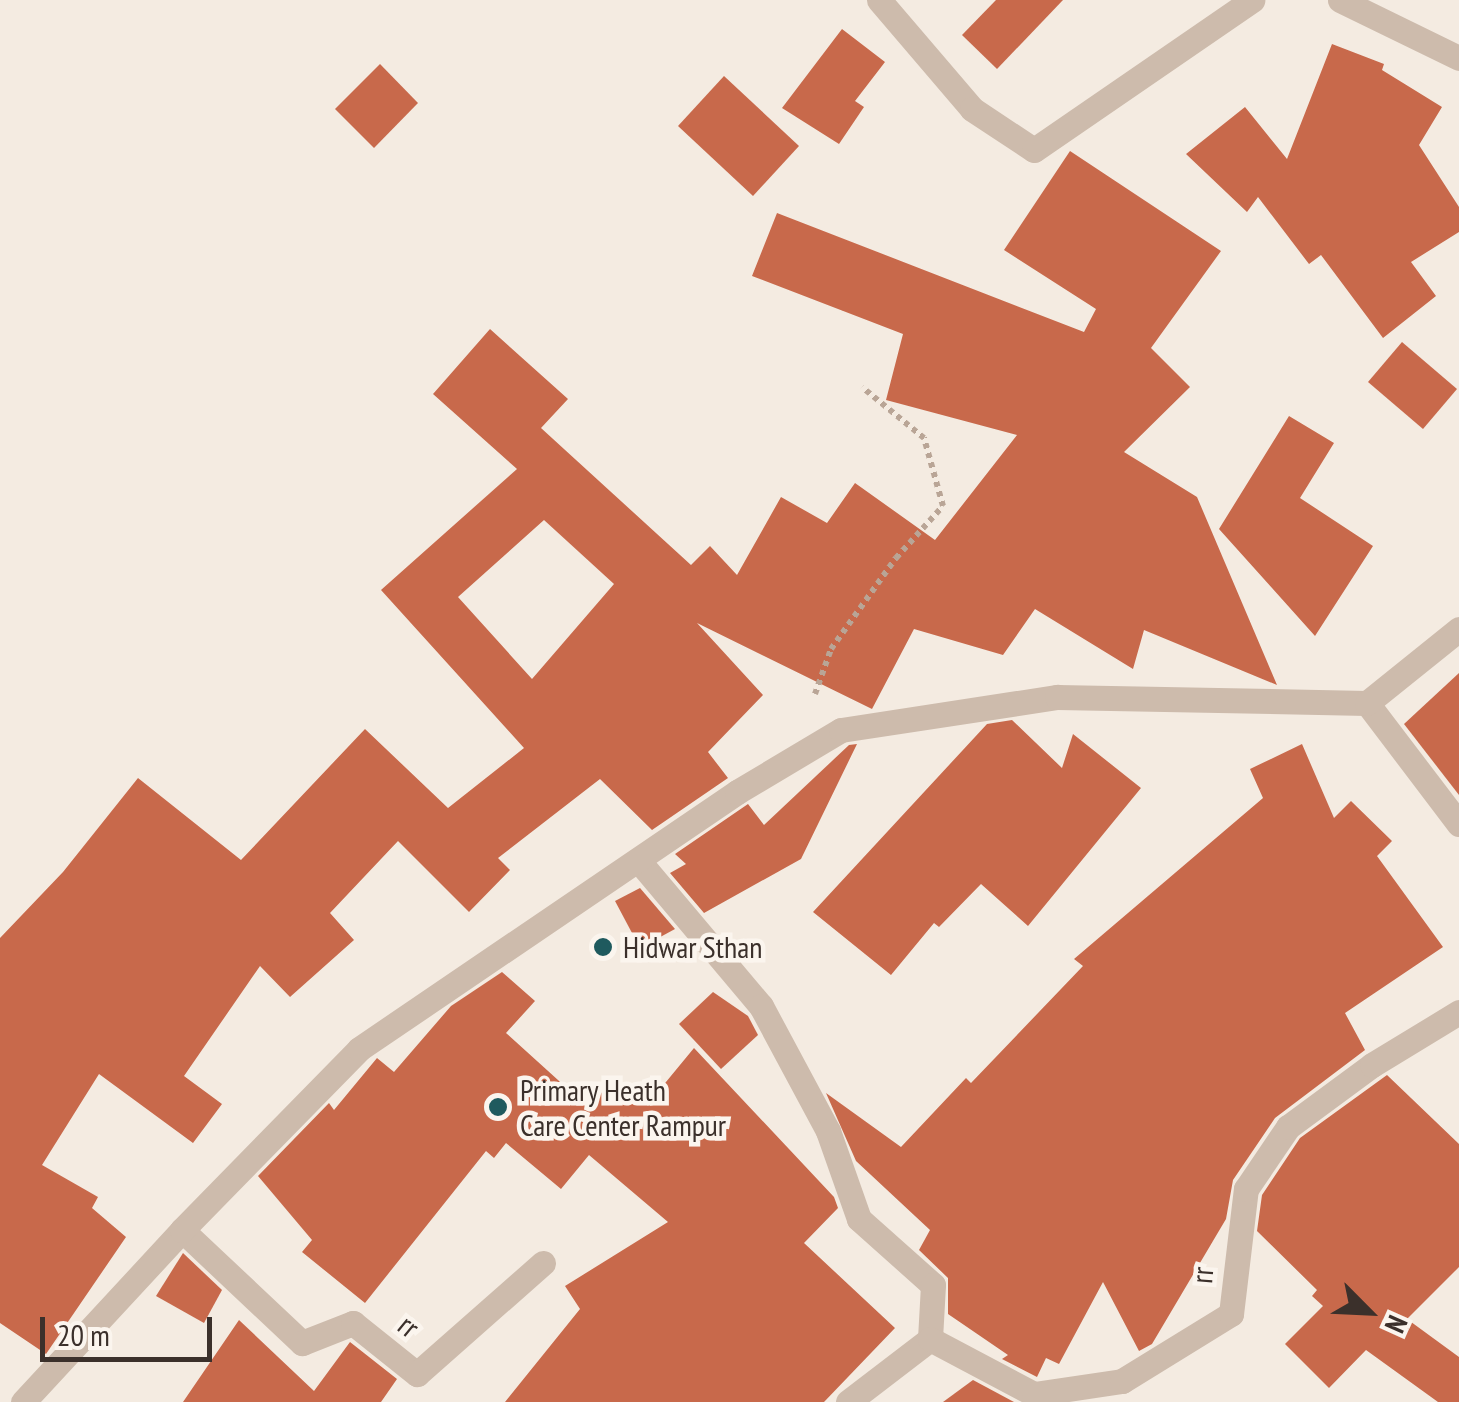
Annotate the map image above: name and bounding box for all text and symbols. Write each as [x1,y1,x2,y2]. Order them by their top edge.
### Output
place label: Hidwar Sthan [623,929,762,965]
marker: Hidwar Sthan [592,936,614,958]
place label: Primary Heath Care Center Rampur [520,1072,726,1142]
marker: Primary Heath Care Center Rampur [485,1094,511,1120]
north arrow [1319,1262,1419,1362]
street label: rr [1183,1265,1221,1285]
scale bar [45,1297,218,1359]
street label: rr [391,1307,427,1345]
text: N [1377,1310,1417,1339]
text: 20 m [57,1315,110,1354]

